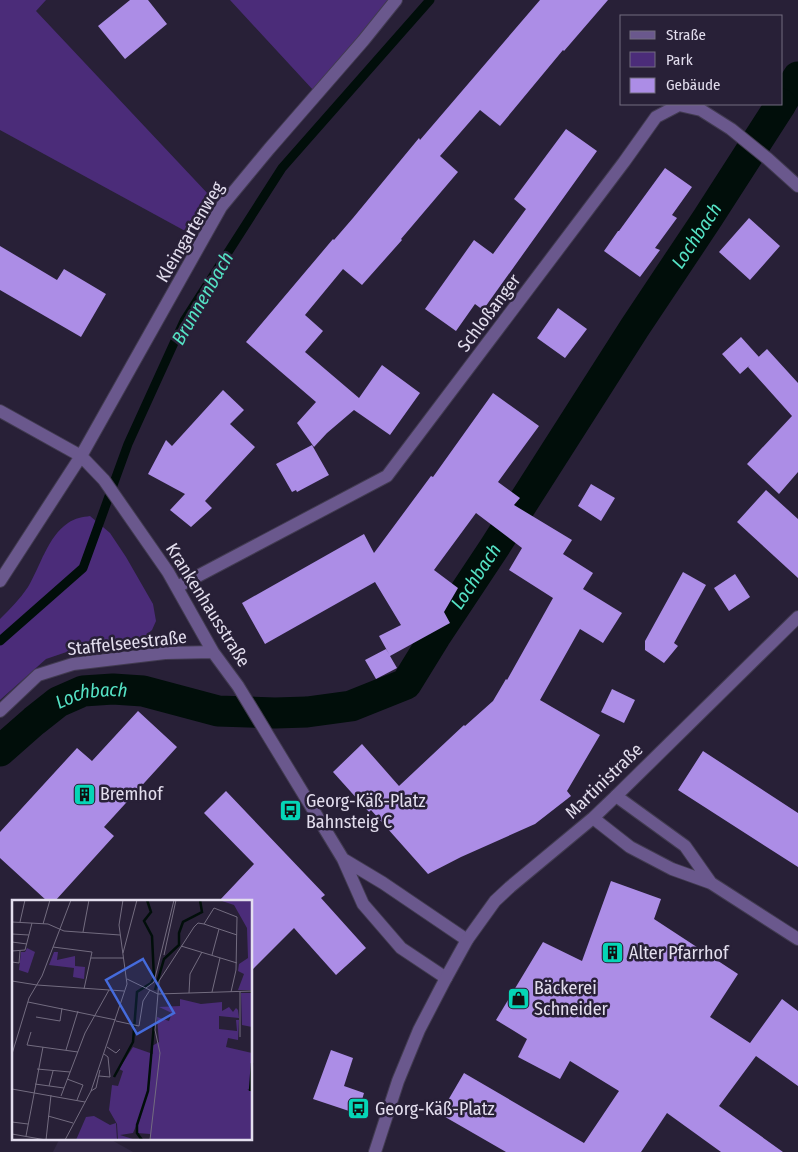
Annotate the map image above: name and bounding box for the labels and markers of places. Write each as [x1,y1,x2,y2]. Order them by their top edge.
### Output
building icon: Bremhof [72,782,96,806]
place label: Bremhof [100,783,164,805]
place label: Georg-Käß-Platz Bahnsteig C [306,790,426,833]
bus stop icon: Georg-Käß-Platz Bahnsteig C [278,799,302,823]
building icon: Alter Pfarrhof [601,941,625,965]
place label: Alter Pfarrhof [629,942,730,964]
place label: Bäckerei Schneider [534,977,609,1020]
shop icon: Bäckerei Schneider [506,986,530,1010]
bus stop icon: Georg-Käß-Platz [347,1097,371,1121]
place label: Georg-Käß-Platz [375,1098,495,1120]

